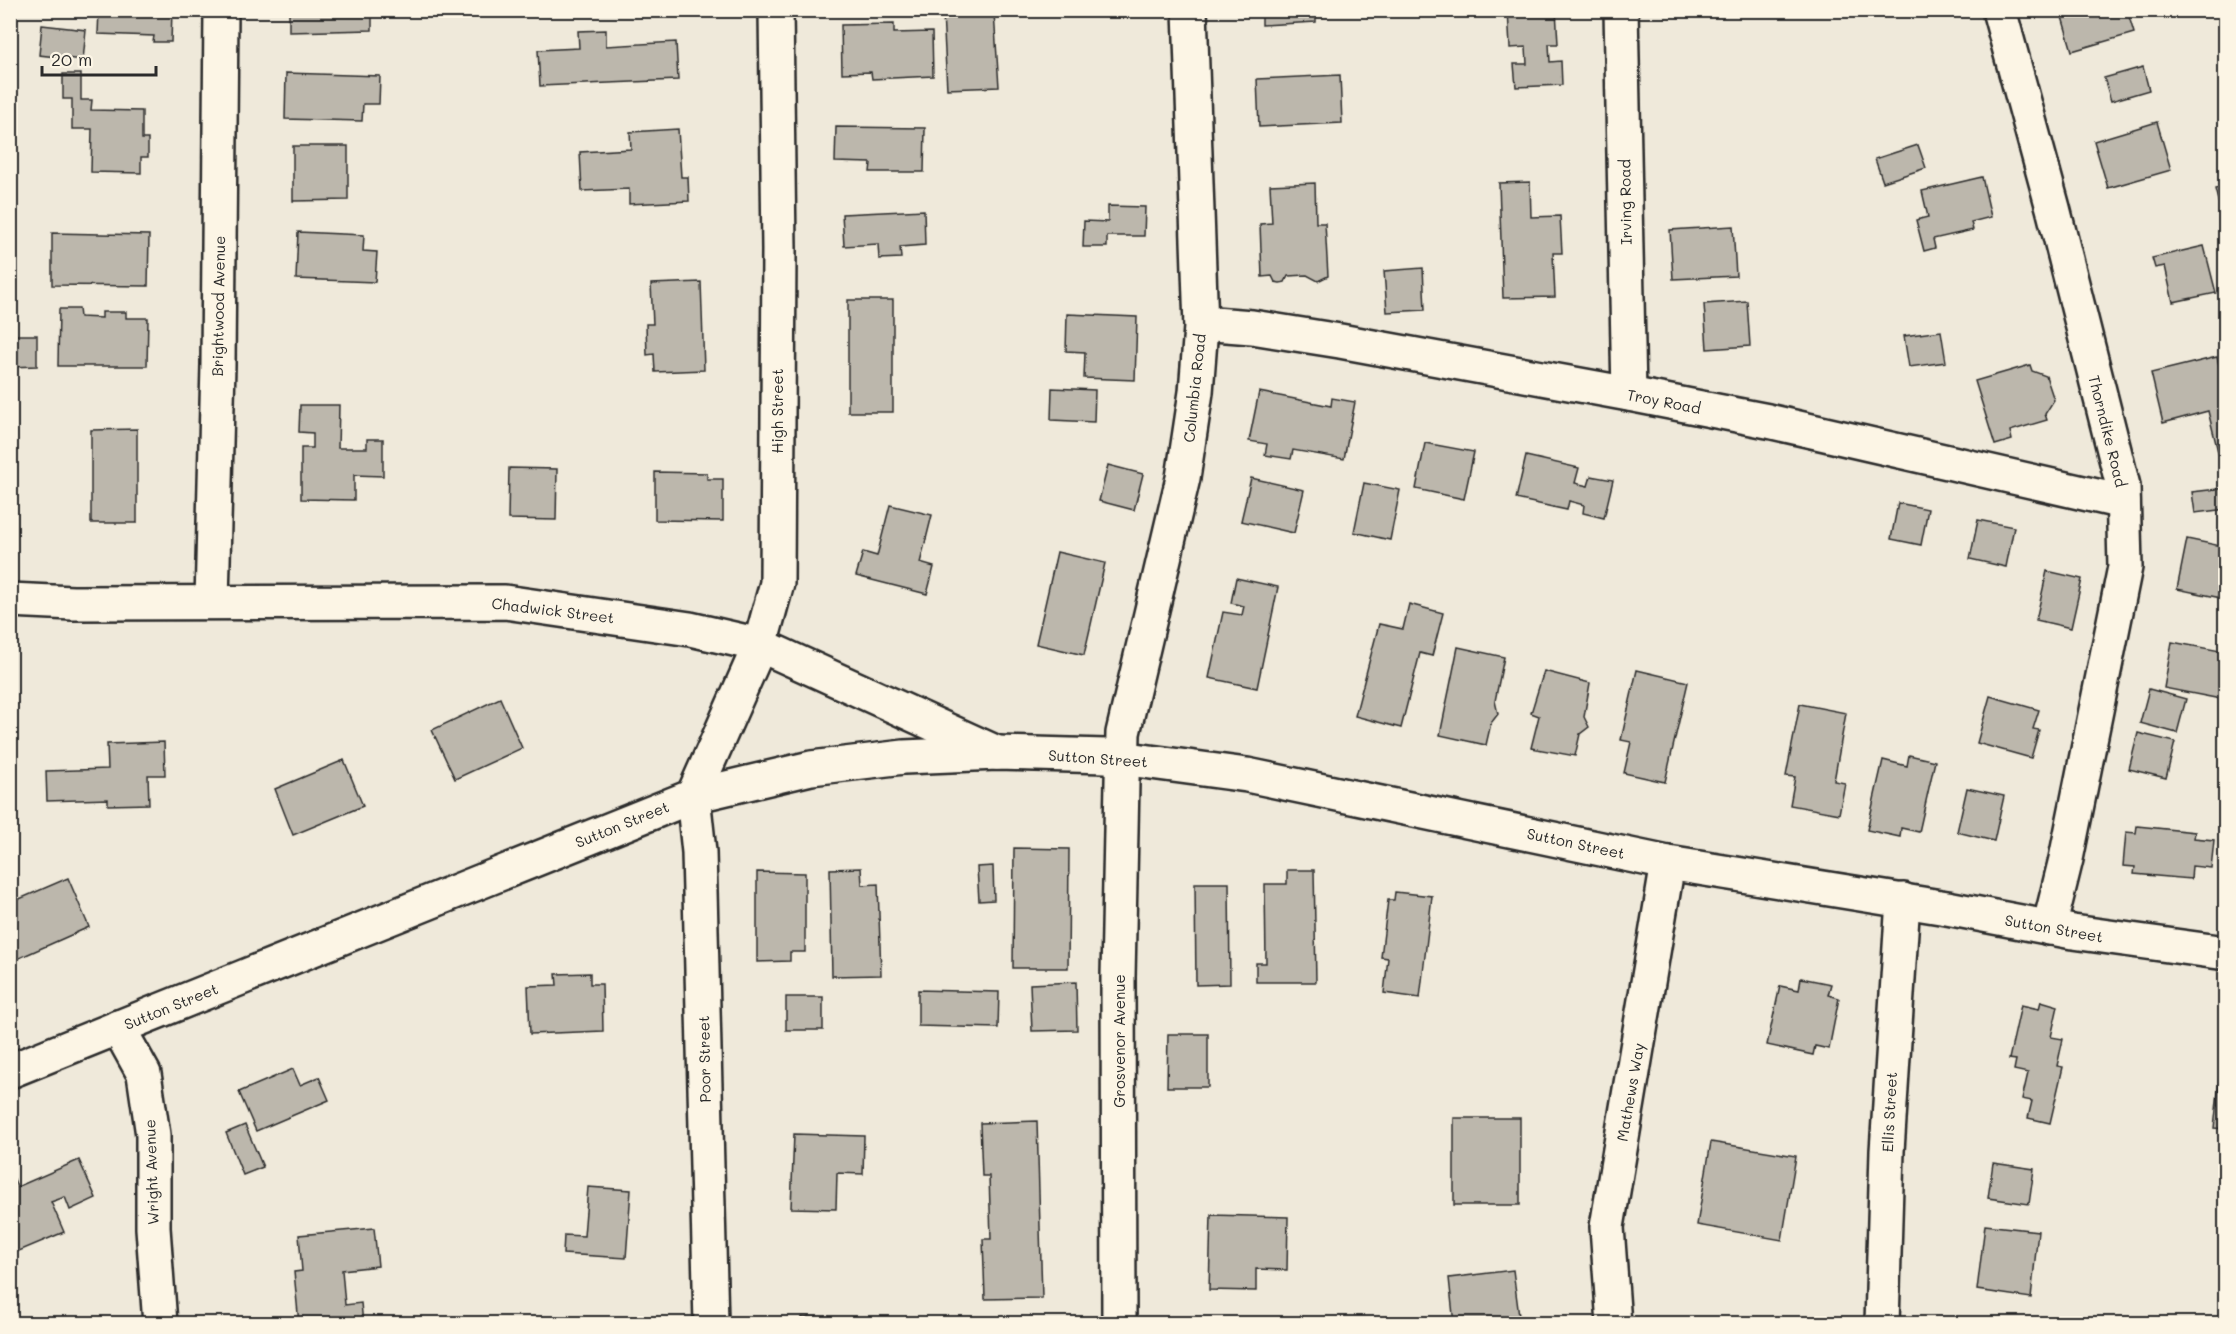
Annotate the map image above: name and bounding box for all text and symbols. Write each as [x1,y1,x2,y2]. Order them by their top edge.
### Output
scale bar [42,39,156,77]
text: 20 m [51,47,92,71]
street label: Irving Road [1614,159,1636,245]
street label: Brightwood Avenue [207,235,229,377]
street label: Columbia Road [1178,333,1210,443]
street label: High Street [767,369,787,454]
street label: Thorndike Road [2084,373,2132,489]
street label: Troy Road [1625,384,1703,418]
street label: Chadwick Street [490,593,616,627]
street label: Sutton Street [1048,745,1148,771]
street label: Sutton Street [572,796,672,852]
street label: Sutton Street [1525,823,1627,863]
street label: Sutton Street [2003,910,2105,946]
street label: Grosvenor Avenue [1109,974,1129,1108]
street label: Sutton Street [121,978,221,1034]
street label: Poor Street [693,1015,715,1103]
street label: Mathews Way [1611,1041,1649,1143]
street label: Ellis Street [1877,1071,1901,1153]
street label: Wright Avenue [139,1119,163,1225]

